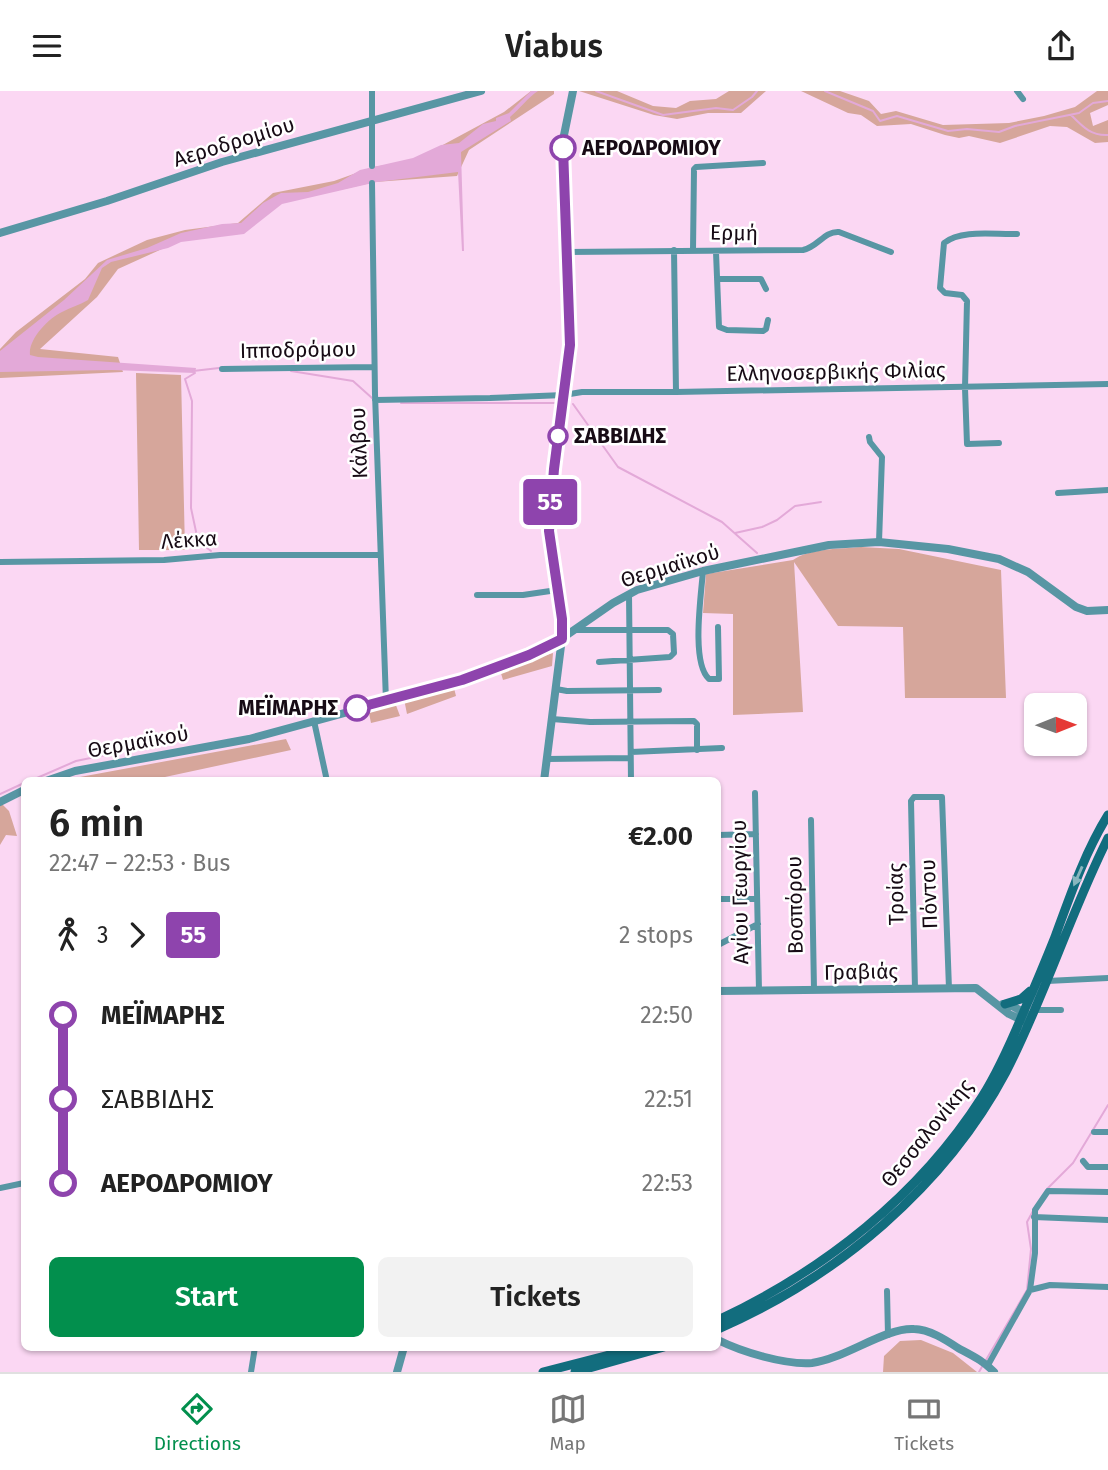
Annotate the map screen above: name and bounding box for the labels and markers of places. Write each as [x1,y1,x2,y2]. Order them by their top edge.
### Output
marker: ΑΕΡΟΔΡΟΜΙΟΥ [550,135,576,161]
place label: ΑΕΡΟΔΡΟΜΙΟΥ [581,135,721,161]
place label: ΣΑΒΒΙΔΗΣ [574,423,667,449]
marker: ΣΑΒΒΙΔΗΣ [548,426,568,446]
place label: ΜΕΪΜΑΡΗΣ [238,694,338,721]
marker: ΜΕΪΜΑΡΗΣ [344,695,370,721]

